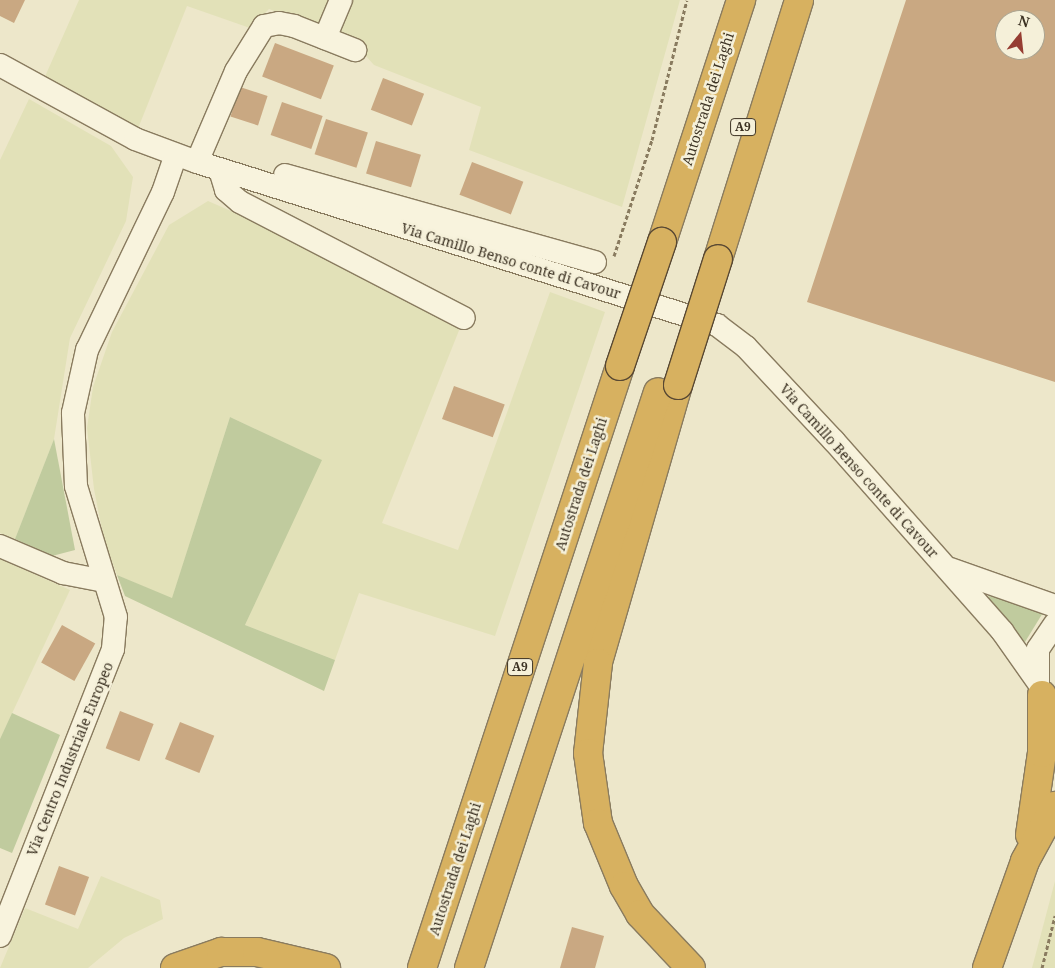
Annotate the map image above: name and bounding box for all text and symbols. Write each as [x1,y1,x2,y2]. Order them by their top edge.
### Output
north arrow [995,10,1045,60]
text: N [1016,10,1032,32]
street label: Autostrada dei Laghi [679,30,737,168]
road number: A9 [729,118,757,136]
street label: Via Camillo Benso conte di Cavour [399,220,623,302]
street label: Via Camillo Benso conte di Cavour [776,380,942,562]
street label: Autostrada dei Laghi [552,415,610,553]
road number: A9 [506,658,534,676]
street label: Via Centro Industriale Europeo [23,660,117,858]
street label: Autostrada dei Laghi [426,800,484,938]

